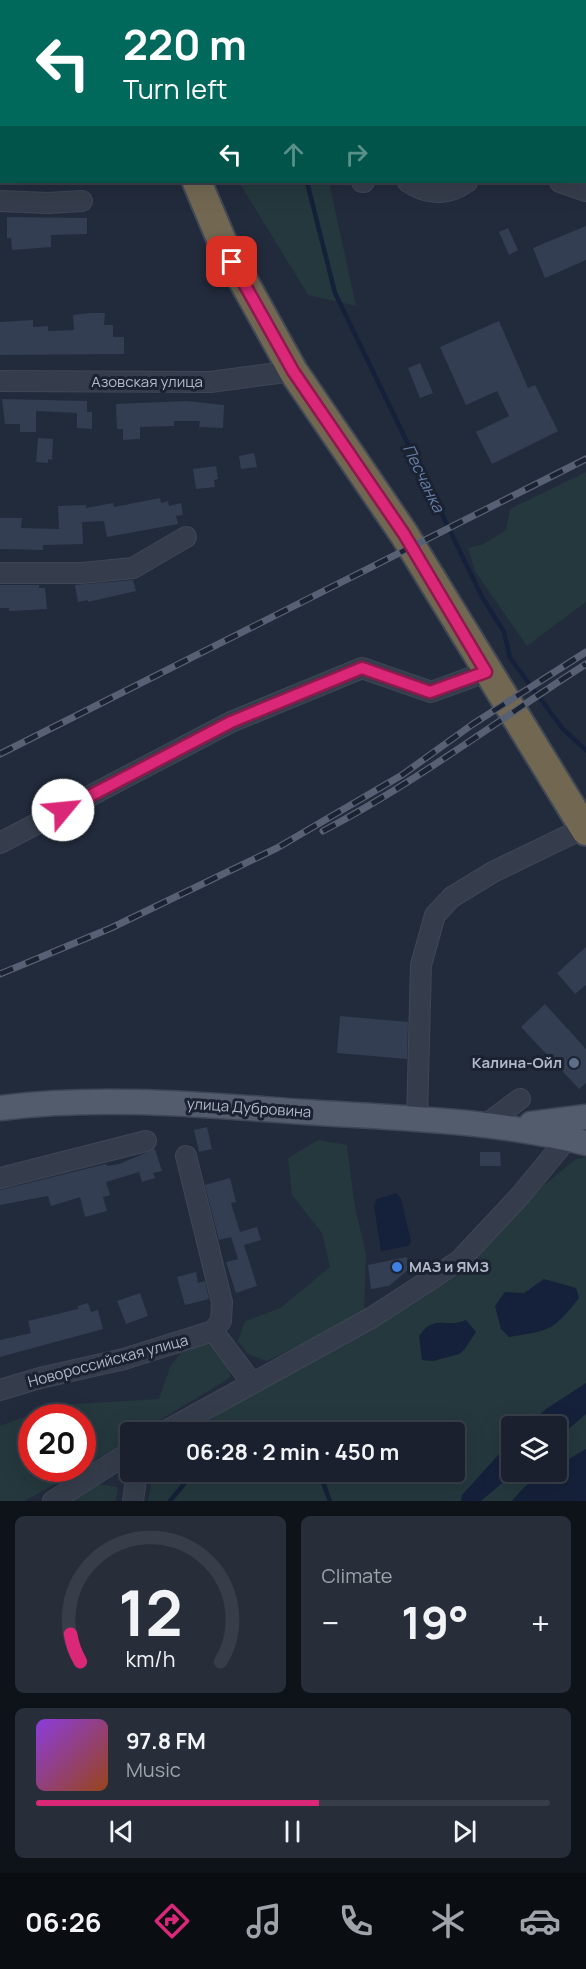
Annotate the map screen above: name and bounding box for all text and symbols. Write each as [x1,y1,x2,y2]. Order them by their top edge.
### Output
text: 220 m [123,15,247,73]
icon: left [24,24,102,102]
text: Turn left [123,70,227,107]
icon: left [214,138,247,171]
icon: ahead [277,138,310,171]
icon: right [340,138,373,171]
pin [206,236,257,287]
icon: arrive [215,245,248,278]
street label: Азовская улица [91,371,203,392]
water label: Песчанка [398,440,450,517]
position arrow [31,778,95,842]
place label: Калина-Ойл [472,1052,562,1073]
marker: Калина-Ойл [567,1056,581,1070]
street label: улица Дубровина [186,1093,312,1122]
place label: МАЗ и ЯМЗ [409,1256,489,1277]
marker: МАЗ и ЯМЗ [390,1260,404,1274]
street label: Новороссийская улица [25,1329,190,1392]
speed limit sign: 20 [18,1404,96,1482]
map controls [501,1416,567,1482]
button: layers [501,1416,567,1482]
text: 06:28 · 2 min · 450 m [186,1437,399,1467]
text: Climate [322,1562,393,1589]
text: 12 [118,1569,182,1655]
text: 19° [401,1591,469,1653]
text: − [322,1600,339,1645]
text: + [531,1600,550,1645]
text: km/h [125,1644,175,1673]
text: 97.8 FM [126,1726,206,1756]
text: Music [126,1756,181,1783]
icon: previous [105,1815,138,1848]
icon: pause [276,1815,309,1848]
icon: next [448,1815,481,1848]
icon: directions [151,1900,193,1942]
icon: music [243,1900,285,1942]
icon: phone [335,1900,377,1942]
icon: climate [427,1900,469,1942]
icon: car [519,1900,561,1942]
text: 06:26 [25,1903,102,1940]

